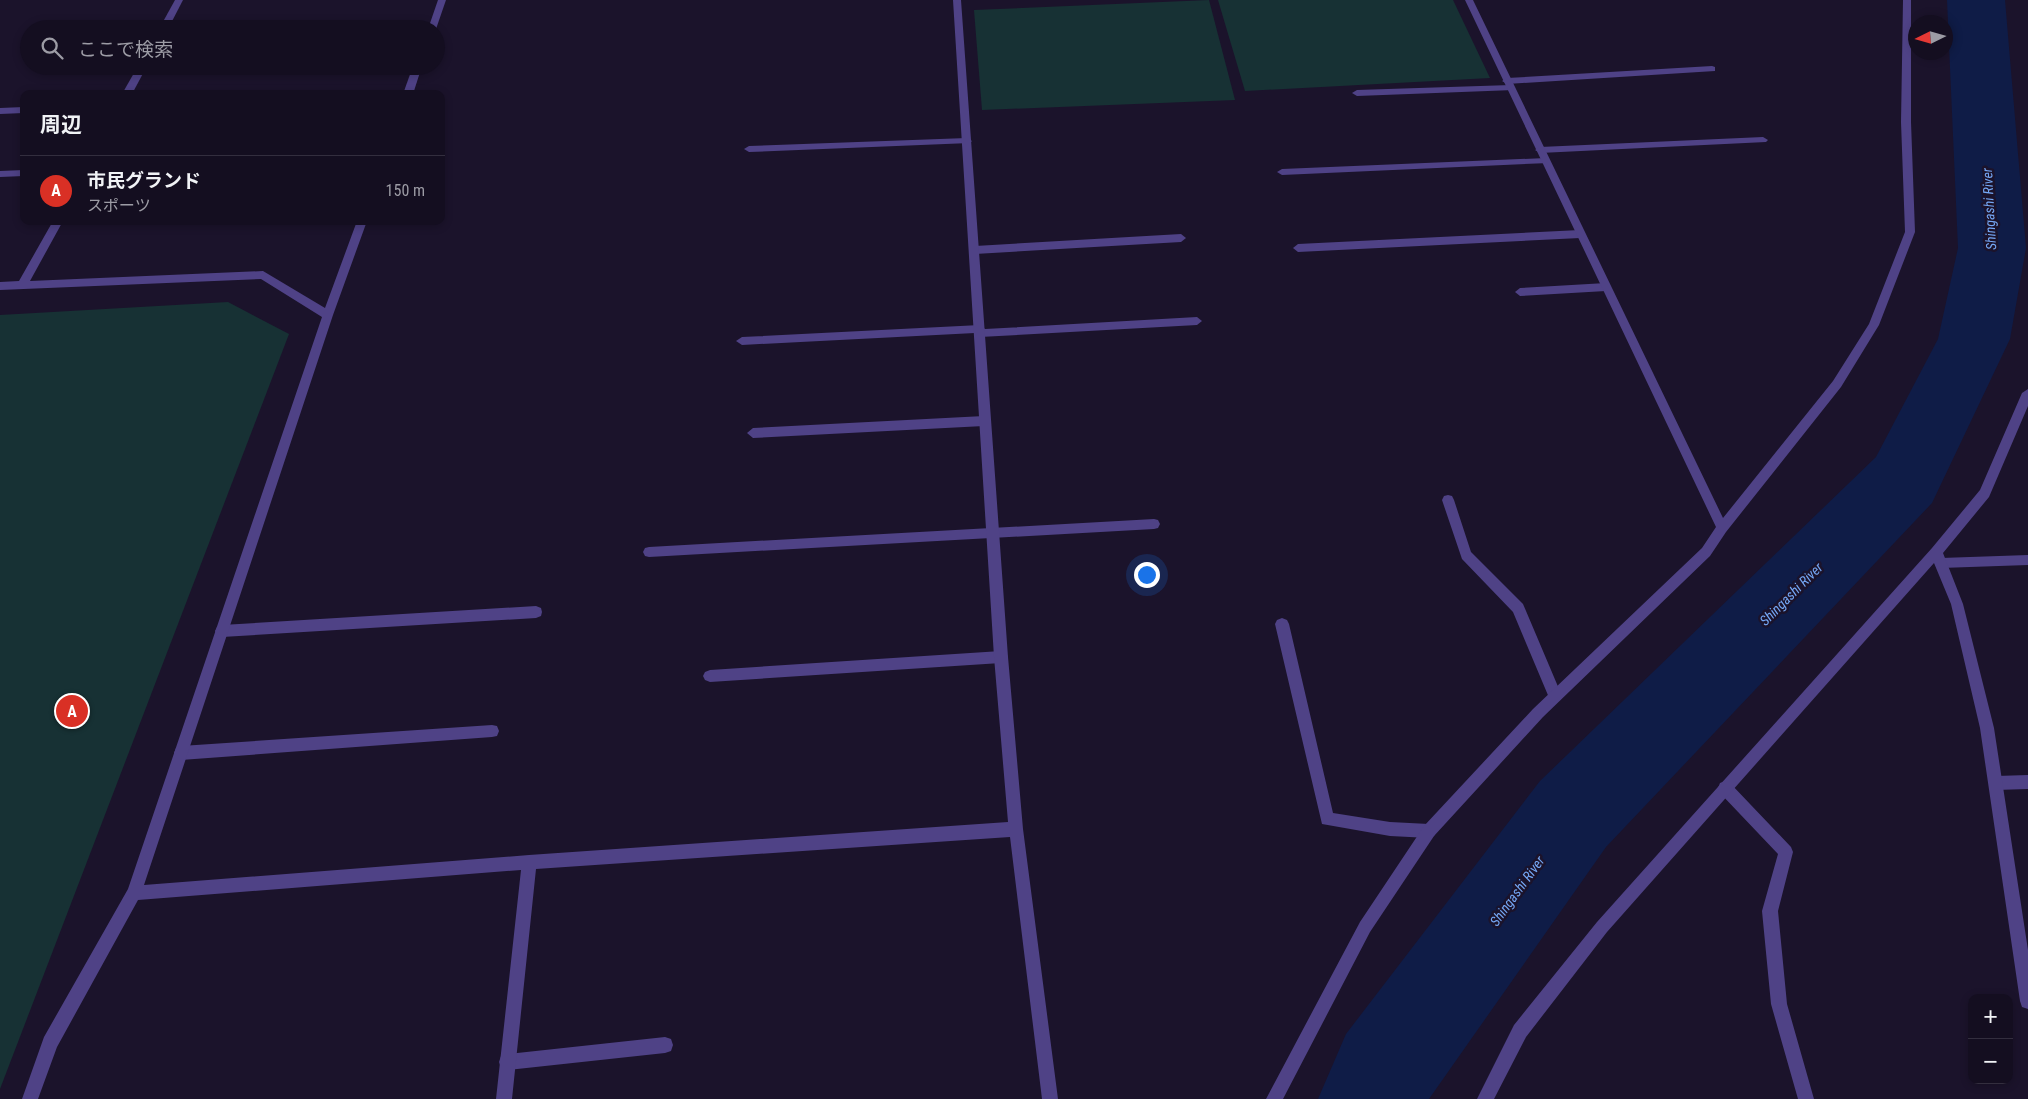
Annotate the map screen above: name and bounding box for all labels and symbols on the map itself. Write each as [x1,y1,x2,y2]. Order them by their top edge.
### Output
north arrow [1908,15,1953,60]
water label: Shingashi River [1979,167,1999,250]
water label: Shingashi River [1756,559,1826,629]
your location [1134,562,1160,588]
pin: A [56,692,88,730]
water label: Shingashi River [1486,852,1548,929]

